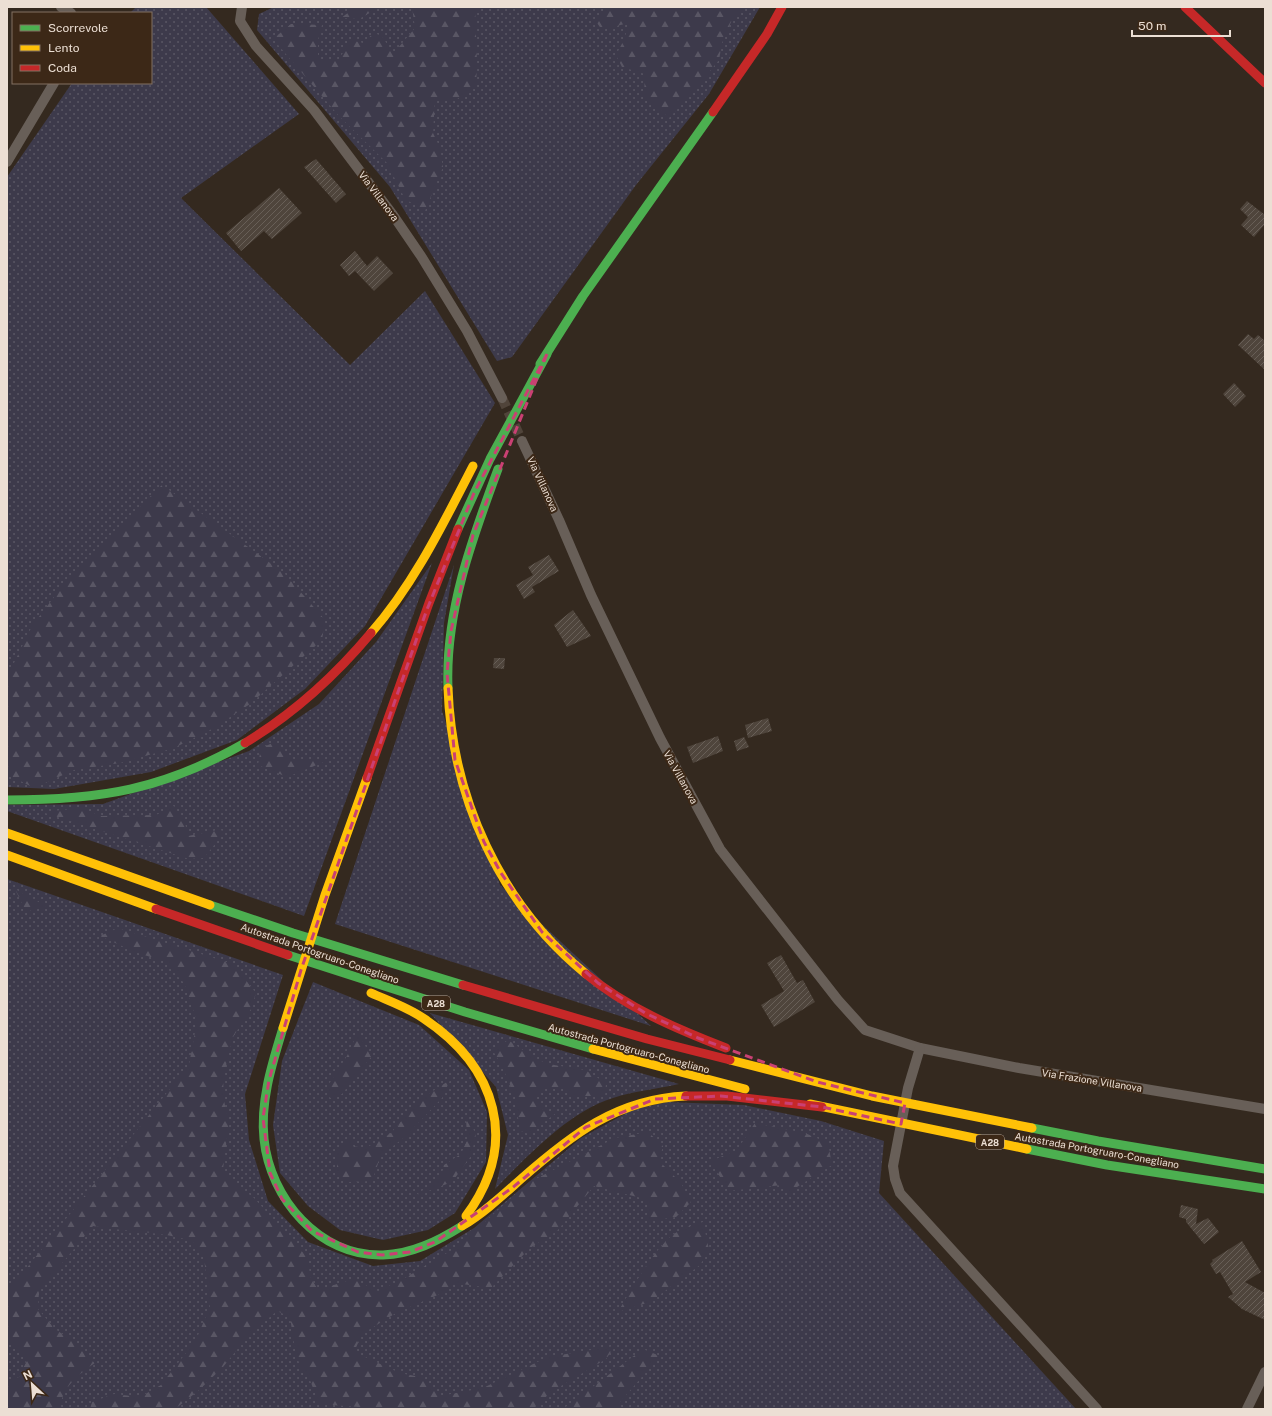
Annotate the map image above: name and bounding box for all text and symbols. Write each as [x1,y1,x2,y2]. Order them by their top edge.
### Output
legend [12,12,152,84]
scale bar [1132,12,1230,38]
text: 50 m [1138,19,1166,33]
text: Scorrevole [48,21,108,35]
text: Lento [48,41,80,55]
text: Coda [48,61,77,75]
street label: Via Villanova [356,169,402,223]
street label: Via Villanova [525,455,561,513]
street label: Via Villanova [661,748,701,806]
street label: Autostrada Portogruaro-Conegliano [239,920,401,986]
road number: A28 [422,996,450,1010]
street label: Autostrada Portogruaro-Conegliano [547,1021,711,1075]
street label: Via Frazione Villanova [1041,1066,1143,1094]
street label: Autostrada Portogruaro-Conegliano [1014,1130,1180,1170]
road number: A28 [976,1135,1004,1149]
north arrow [12,1364,52,1404]
text: N [21,1368,34,1382]

